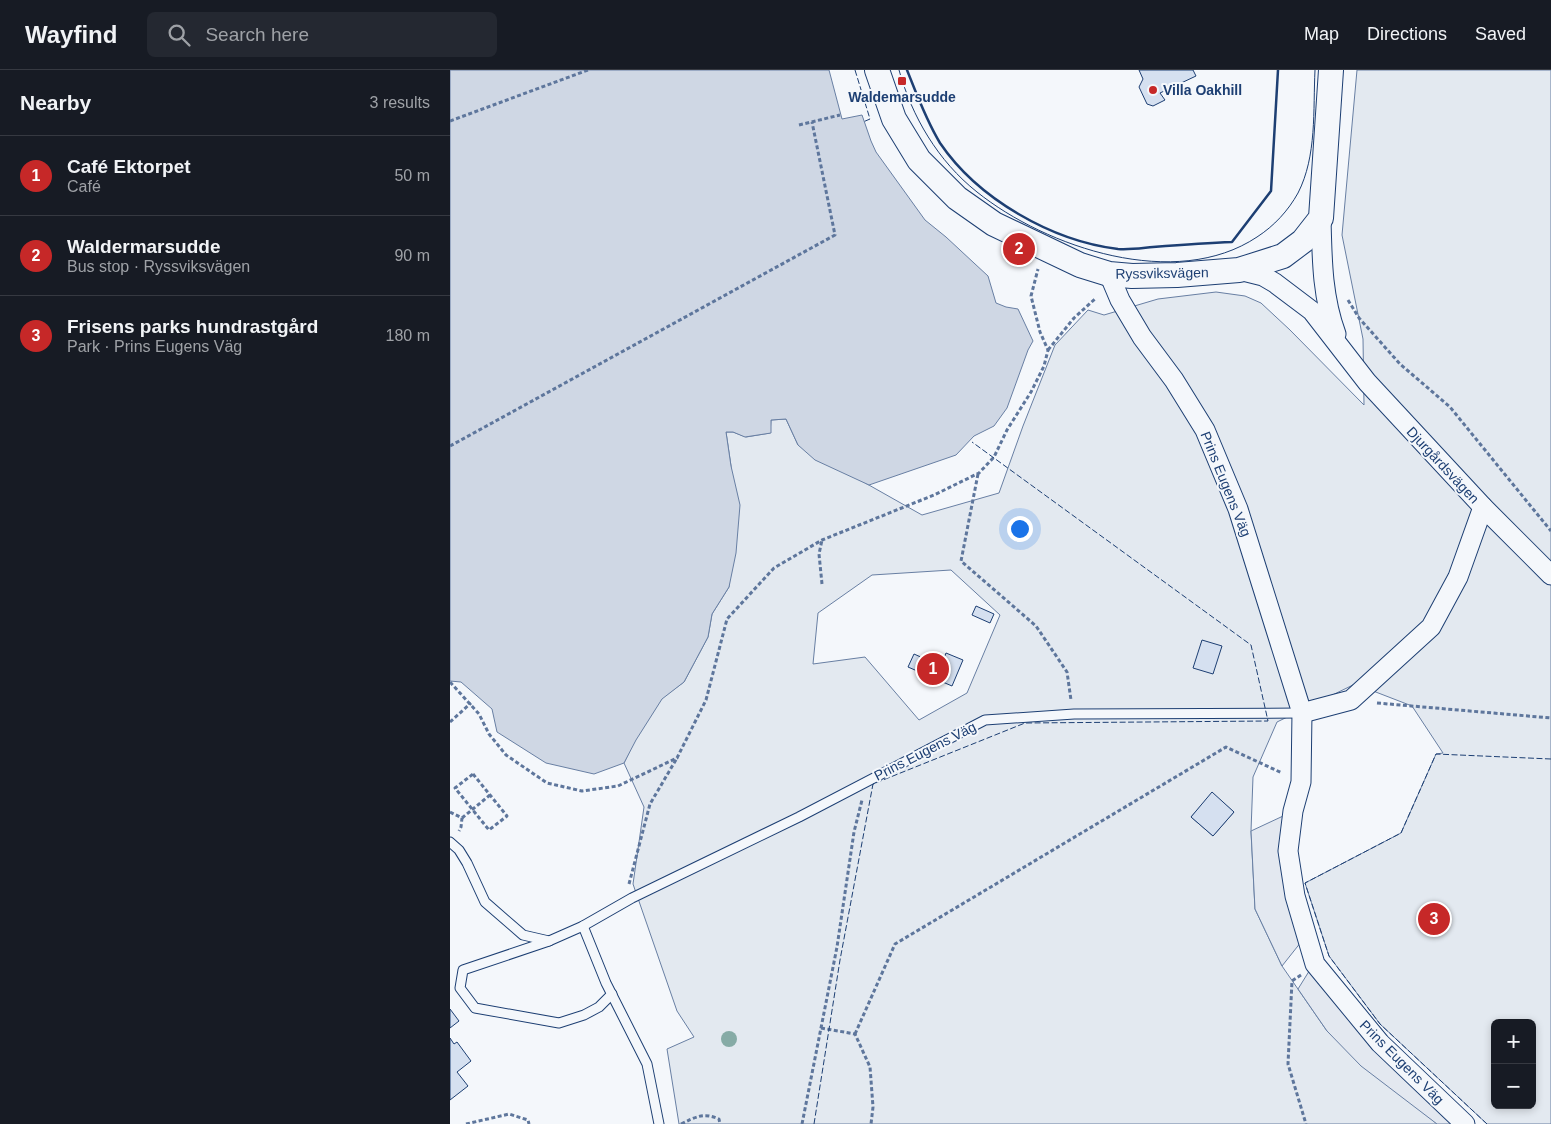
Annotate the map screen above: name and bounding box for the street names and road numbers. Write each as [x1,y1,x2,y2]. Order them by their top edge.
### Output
street label: Ryssviksvägen [1115,264,1209,282]
street label: Djurgårdsvägen [1403,423,1483,507]
street label: Prins Eugens Väg [1198,429,1254,539]
street label: Prins Eugens Väg [871,718,979,784]
street label: Prins Eugens Väg [1357,1017,1447,1107]

